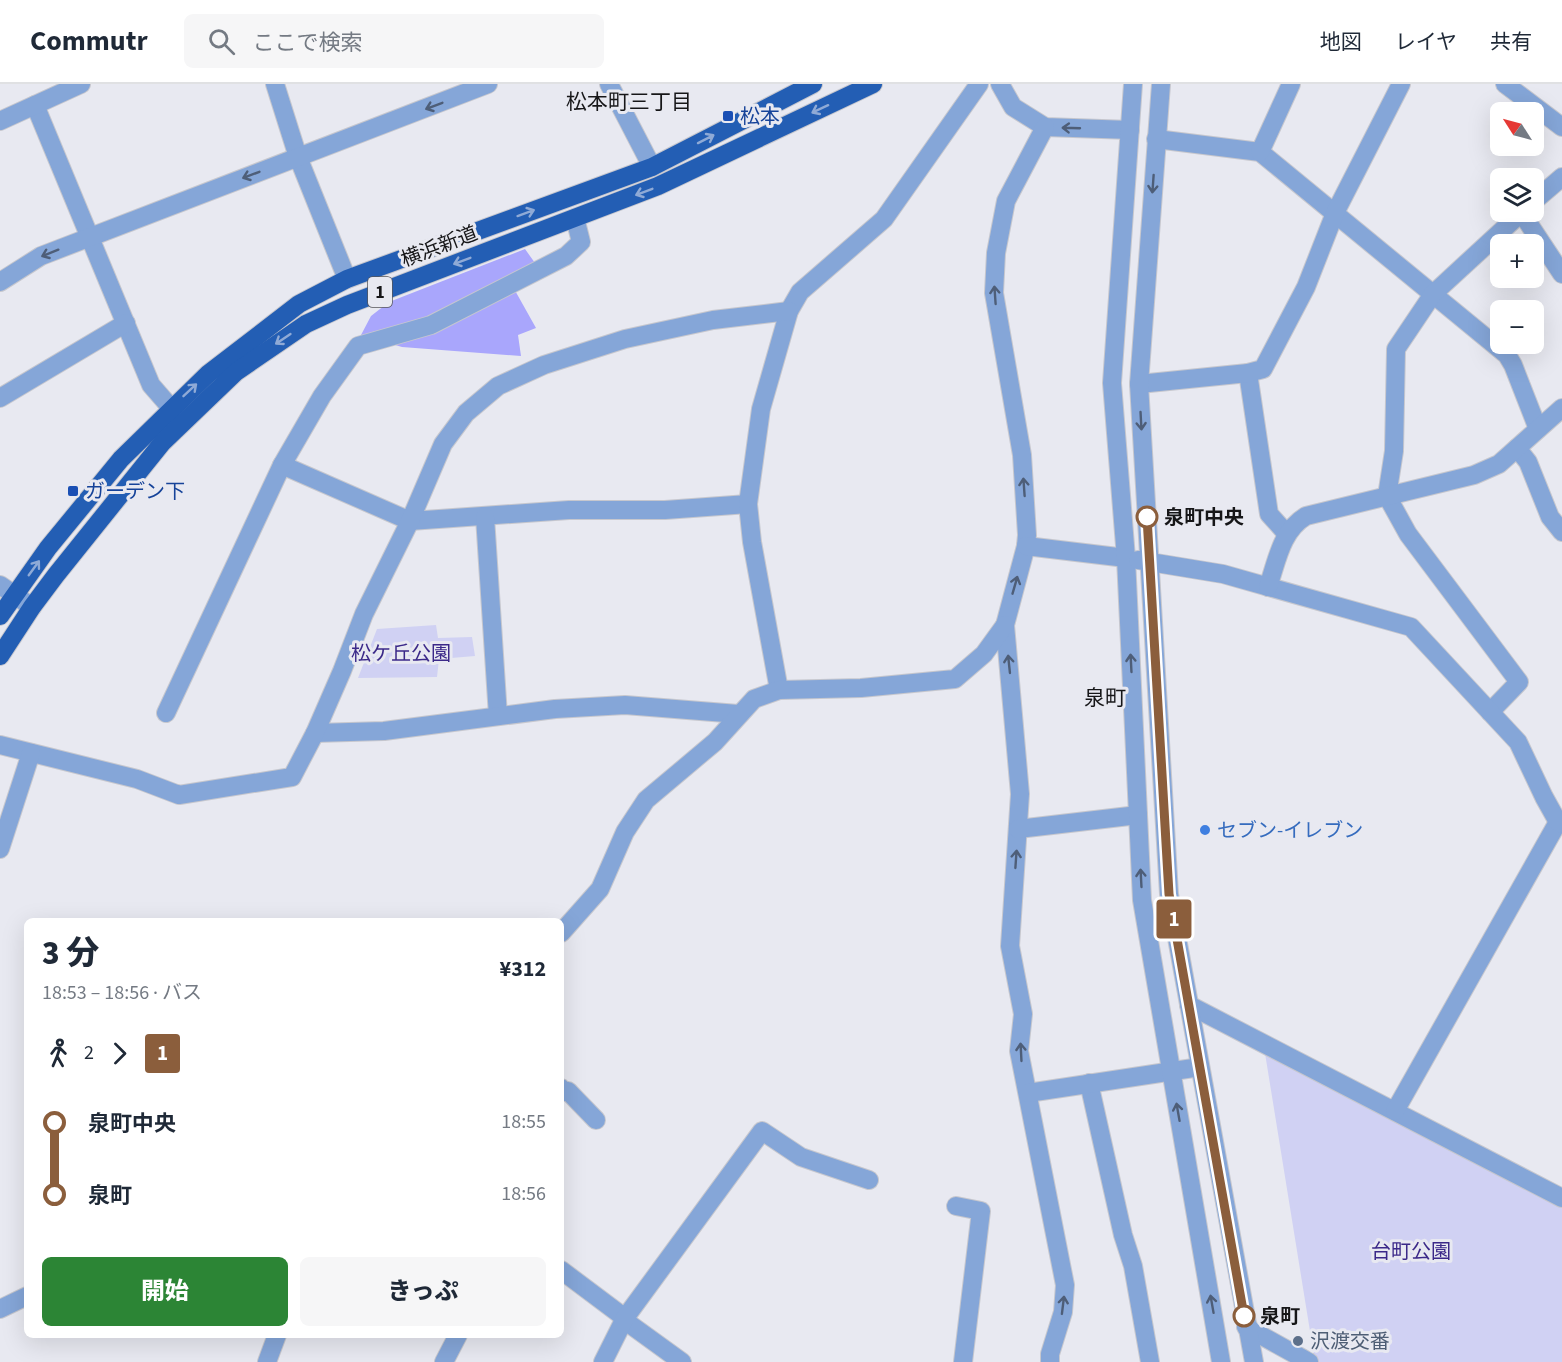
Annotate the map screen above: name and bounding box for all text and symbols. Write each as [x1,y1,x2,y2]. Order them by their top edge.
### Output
search box [184,14,604,68]
text: Commutr [30,21,148,61]
icon: search [205,25,238,58]
text: ここで検索 [253,27,363,59]
text: 地図 [1320,27,1362,57]
text: レイヤ [1395,27,1457,57]
text: 共有 [1490,27,1532,57]
district label: 松本町三丁目 [566,87,692,117]
one-way arrow [425,101,443,112]
north arrow [1490,102,1544,156]
map controls [1490,102,1544,354]
place label: 松本 [740,103,780,131]
one-way arrow [812,104,830,116]
marker: 松本 [721,109,735,123]
one-way arrow [1062,123,1082,134]
one-way arrow [697,133,714,145]
button: layers [1490,168,1544,222]
one-way arrow [243,170,261,181]
one-way arrow [1147,174,1158,194]
one-way arrow [635,187,654,198]
one-way arrow [516,207,535,218]
street label: 横浜新道 [397,220,482,274]
button: + [1490,234,1544,288]
one-way arrow [41,248,60,259]
one-way arrow [453,257,471,268]
road number: 1 [368,277,392,307]
one-way arrow [990,285,1001,305]
button: − [1490,300,1544,354]
one-way arrow [276,333,292,345]
one-way arrow [182,383,197,397]
one-way arrow [1136,410,1147,430]
place label: ガーデン下 [85,478,185,506]
one-way arrow [1018,478,1029,498]
marker: ガーデン下 [66,484,80,498]
place label: 泉町中央 [1164,504,1244,532]
marker: 泉町中央 [1136,506,1158,528]
one-way arrow [27,560,40,576]
one-way arrow [1010,576,1021,595]
park label: 松ケ丘公園 [351,640,451,668]
one-way arrow [1126,653,1137,673]
one-way arrow [1003,655,1014,675]
district label: 泉町 [1084,683,1126,713]
place label: セブン-イレブン [1217,817,1363,845]
marker: セブン-イレブン [1198,823,1212,837]
one-way arrow [1011,849,1022,869]
one-way arrow [1135,869,1146,889]
line badge: 1 [1154,900,1194,938]
text: 1 [1168,904,1180,934]
text: 3 分 [42,930,99,977]
text: ¥312 [500,953,546,985]
text: 18:53 – 18:56 · バス [42,979,202,1007]
icon: walk [42,1037,75,1070]
icon: forward [103,1037,136,1070]
text: 1 [157,1038,168,1068]
text: 2 [84,1039,94,1067]
one-way arrow [1015,1043,1026,1062]
one-way arrow [1173,1103,1184,1123]
text: 泉町中央 [88,1108,176,1140]
text: 18:55 [501,1108,546,1136]
text: 泉町 [88,1180,132,1212]
text: 18:56 [501,1180,546,1208]
park label: 台町公園 [1371,1238,1451,1266]
button: 開始 [42,1257,288,1326]
button: きっぷ [300,1257,546,1326]
one-way arrow [1206,1295,1217,1315]
one-way arrow [1058,1296,1069,1316]
place label: 泉町 [1260,1303,1300,1331]
marker: 泉町 [1233,1305,1255,1327]
place label: 沢渡交番 [1310,1328,1390,1356]
marker: 沢渡交番 [1291,1334,1305,1348]

